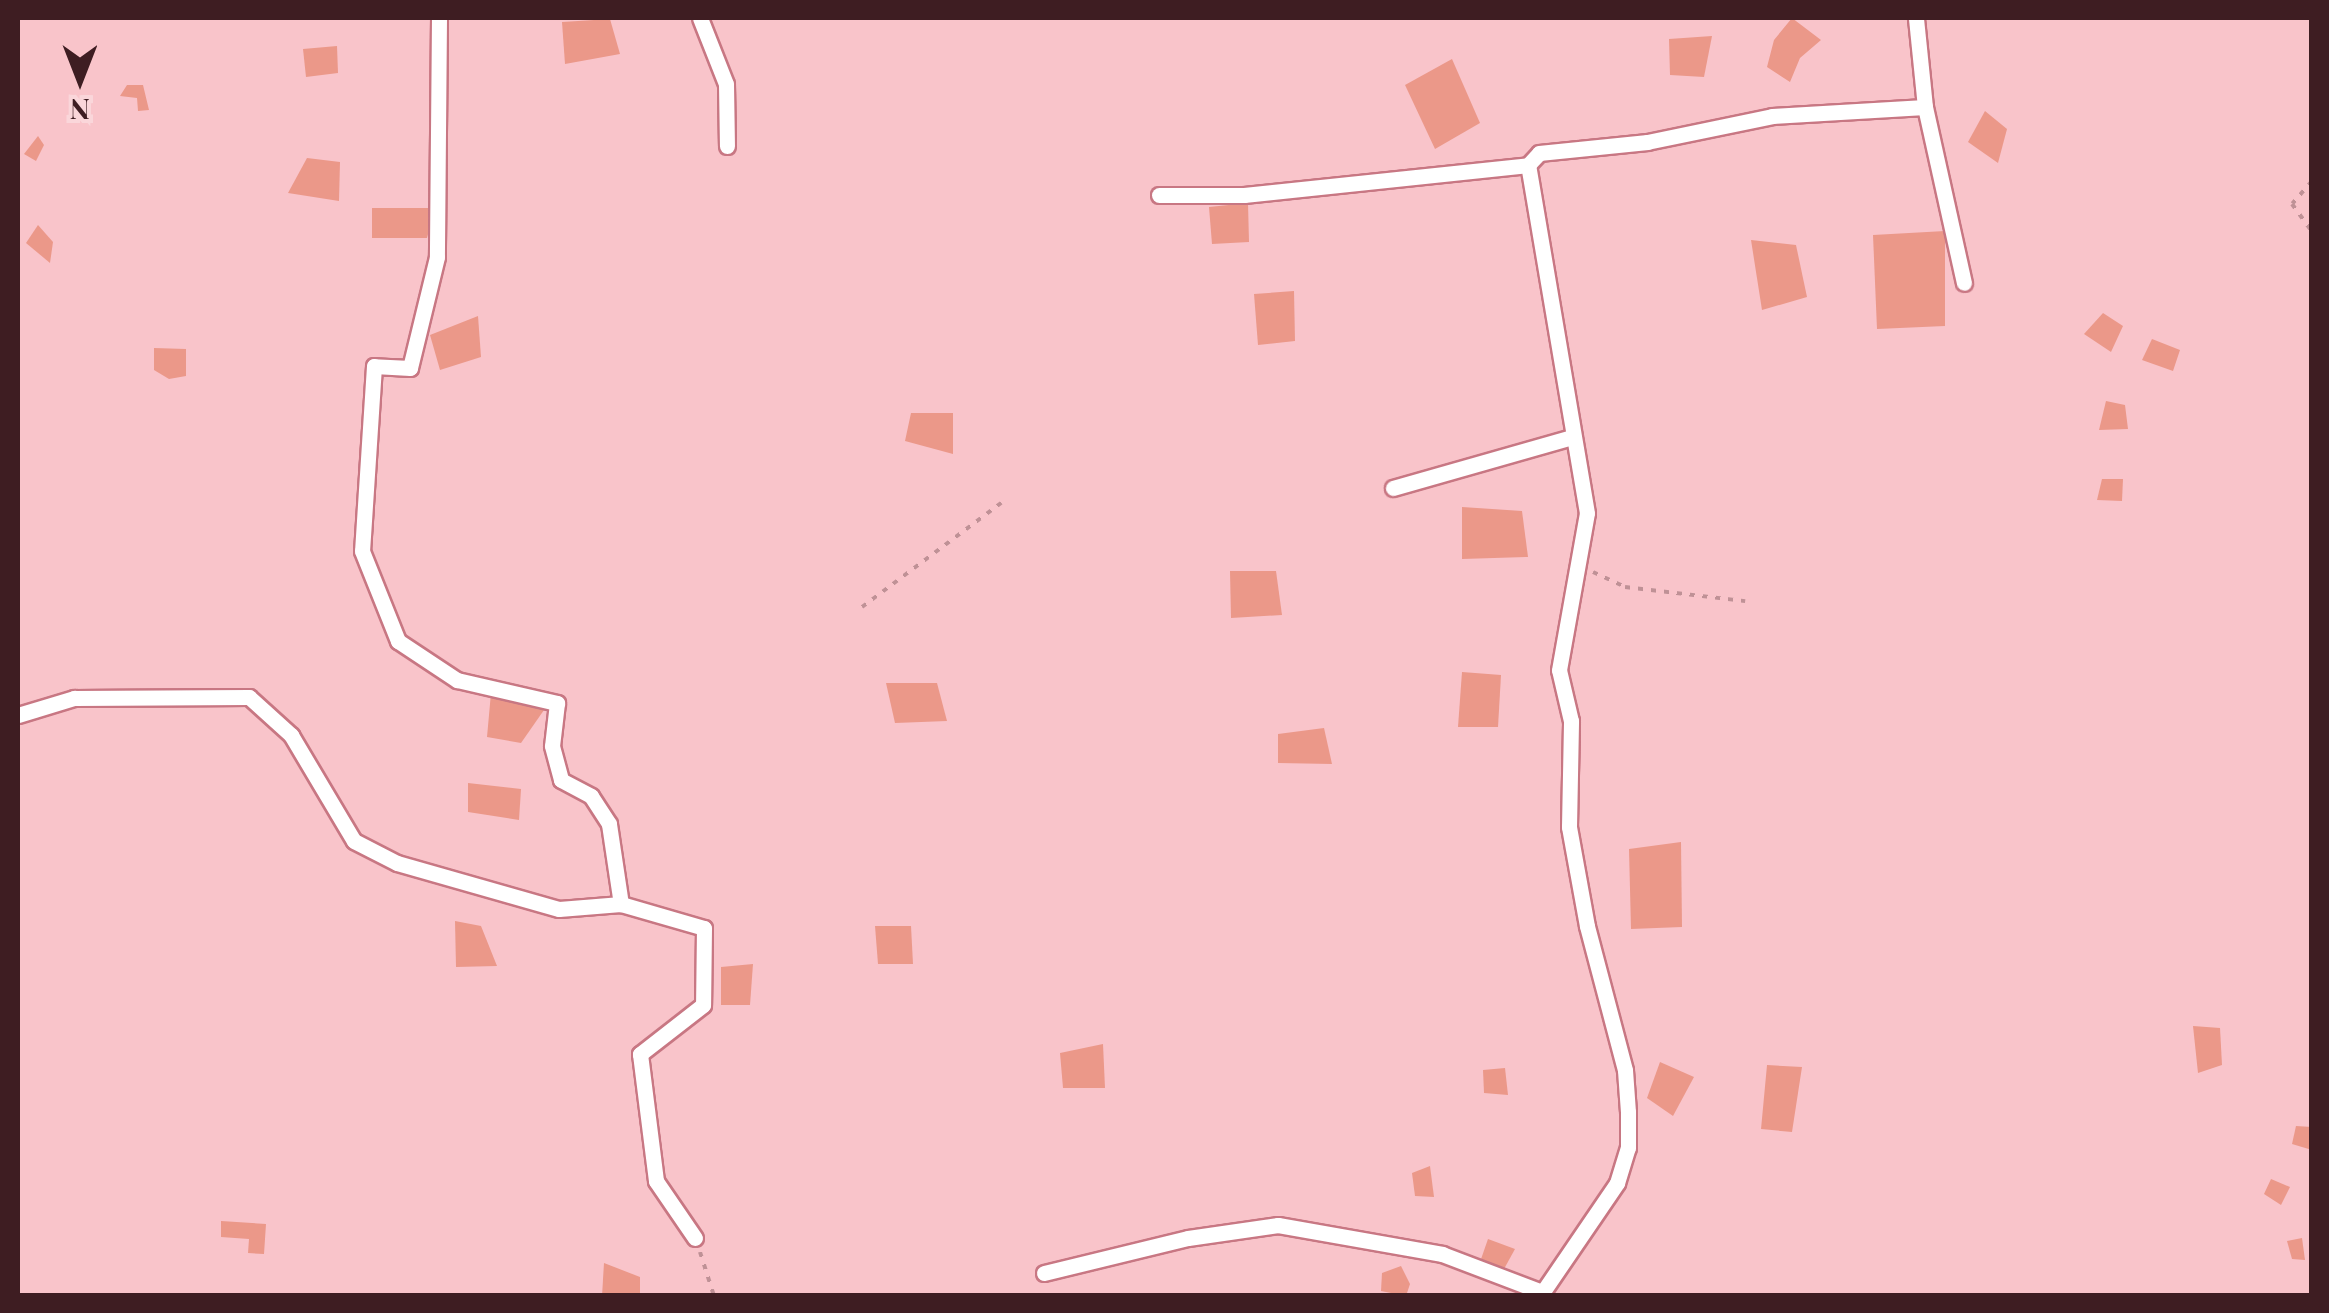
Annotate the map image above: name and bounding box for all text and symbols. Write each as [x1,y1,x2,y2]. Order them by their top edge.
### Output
north arrow [30,30,130,130]
text: N [70,92,90,129]

